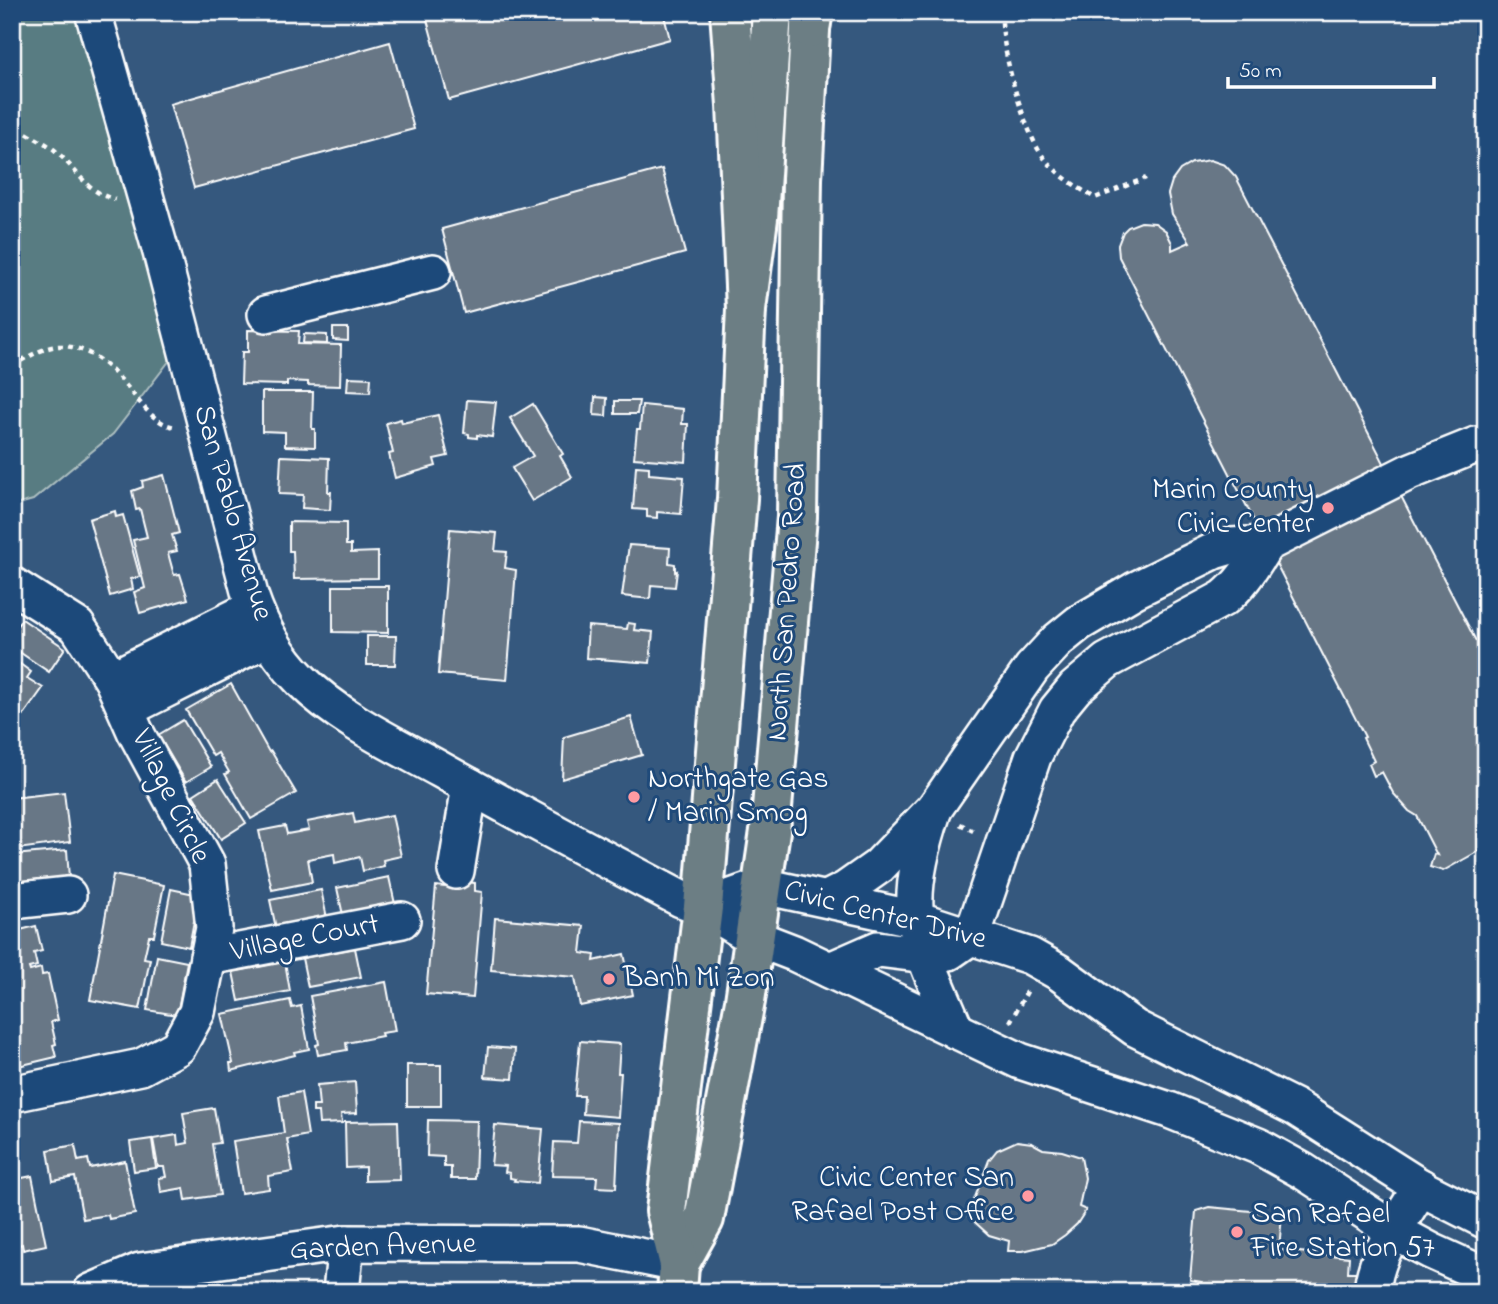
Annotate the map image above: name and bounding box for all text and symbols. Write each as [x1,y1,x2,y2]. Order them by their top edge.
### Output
scale bar [1228,46,1435,90]
text: 50 m [1239,57,1282,87]
street label: San Pablo Avenue [180,400,284,626]
street label: North San Pedro Road [756,462,820,742]
place label: Marin County Civic Center [1152,469,1315,547]
marker: Marin County Civic Center [1320,500,1336,516]
street label: Village Circle [118,721,222,872]
place label: Northgate Gas / Marin Smog [648,758,828,836]
marker: Northgate Gas / Marin Smog [626,789,642,805]
street label: Civic Center Drive [779,870,991,963]
street label: Village Court [226,903,383,975]
place label: Banh Mi Zon [622,957,774,1001]
marker: Banh Mi Zon [601,971,617,987]
place label: Civic Center San Rafael Post Office [792,1157,1015,1235]
marker: Civic Center San Rafael Post Office [1020,1188,1036,1204]
place label: San Rafael Fire Station 57 [1250,1193,1435,1271]
street label: Garden Avenue [289,1223,478,1273]
marker: San Rafael Fire Station 57 [1229,1224,1245,1240]

